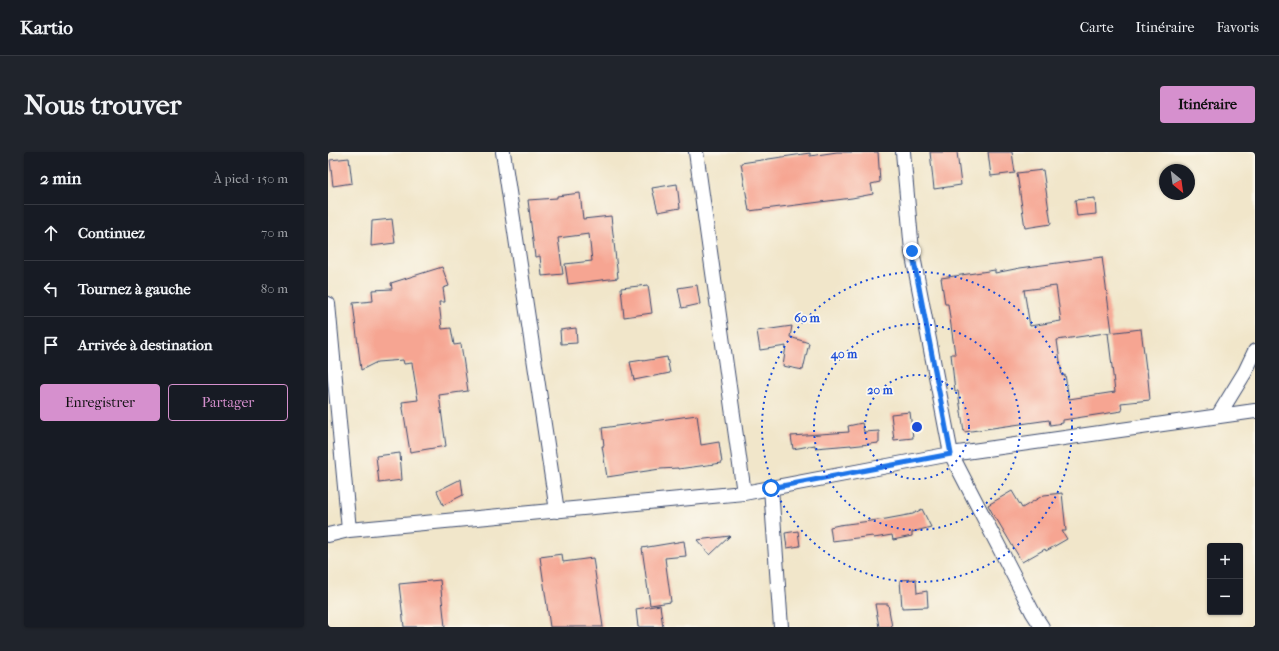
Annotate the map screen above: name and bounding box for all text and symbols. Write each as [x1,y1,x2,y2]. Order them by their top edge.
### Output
text: Kartio [20,17,73,39]
text: Carte [1080,19,1114,36]
text: Itinéraire [1136,19,1194,36]
text: Favoris [1216,19,1259,36]
button: Itinéraire [1160,86,1255,123]
text: Nous trouver [24,88,181,121]
north arrow [1159,164,1195,200]
text: 2 min [40,168,81,188]
text: À pied · 150 m [213,171,288,186]
icon: ahead [40,222,62,244]
text: Continuez [78,224,145,242]
text: 70 m [261,225,288,240]
route end [903,242,921,260]
icon: left [40,278,62,300]
text: Tournez à gauche [78,280,191,298]
text: 80 m [261,281,288,296]
text: 60 m [794,311,821,325]
icon: arrive [40,334,62,356]
text: Arrivée à destination [78,336,213,354]
text: 40 m [830,347,858,362]
text: 20 m [867,383,894,397]
button: Enregistrer [40,384,160,421]
button: Partager [168,384,288,421]
centre of rings [910,420,924,434]
route start [762,479,780,497]
map controls [1207,543,1243,615]
button: + [1207,543,1243,579]
button: − [1207,579,1243,615]

